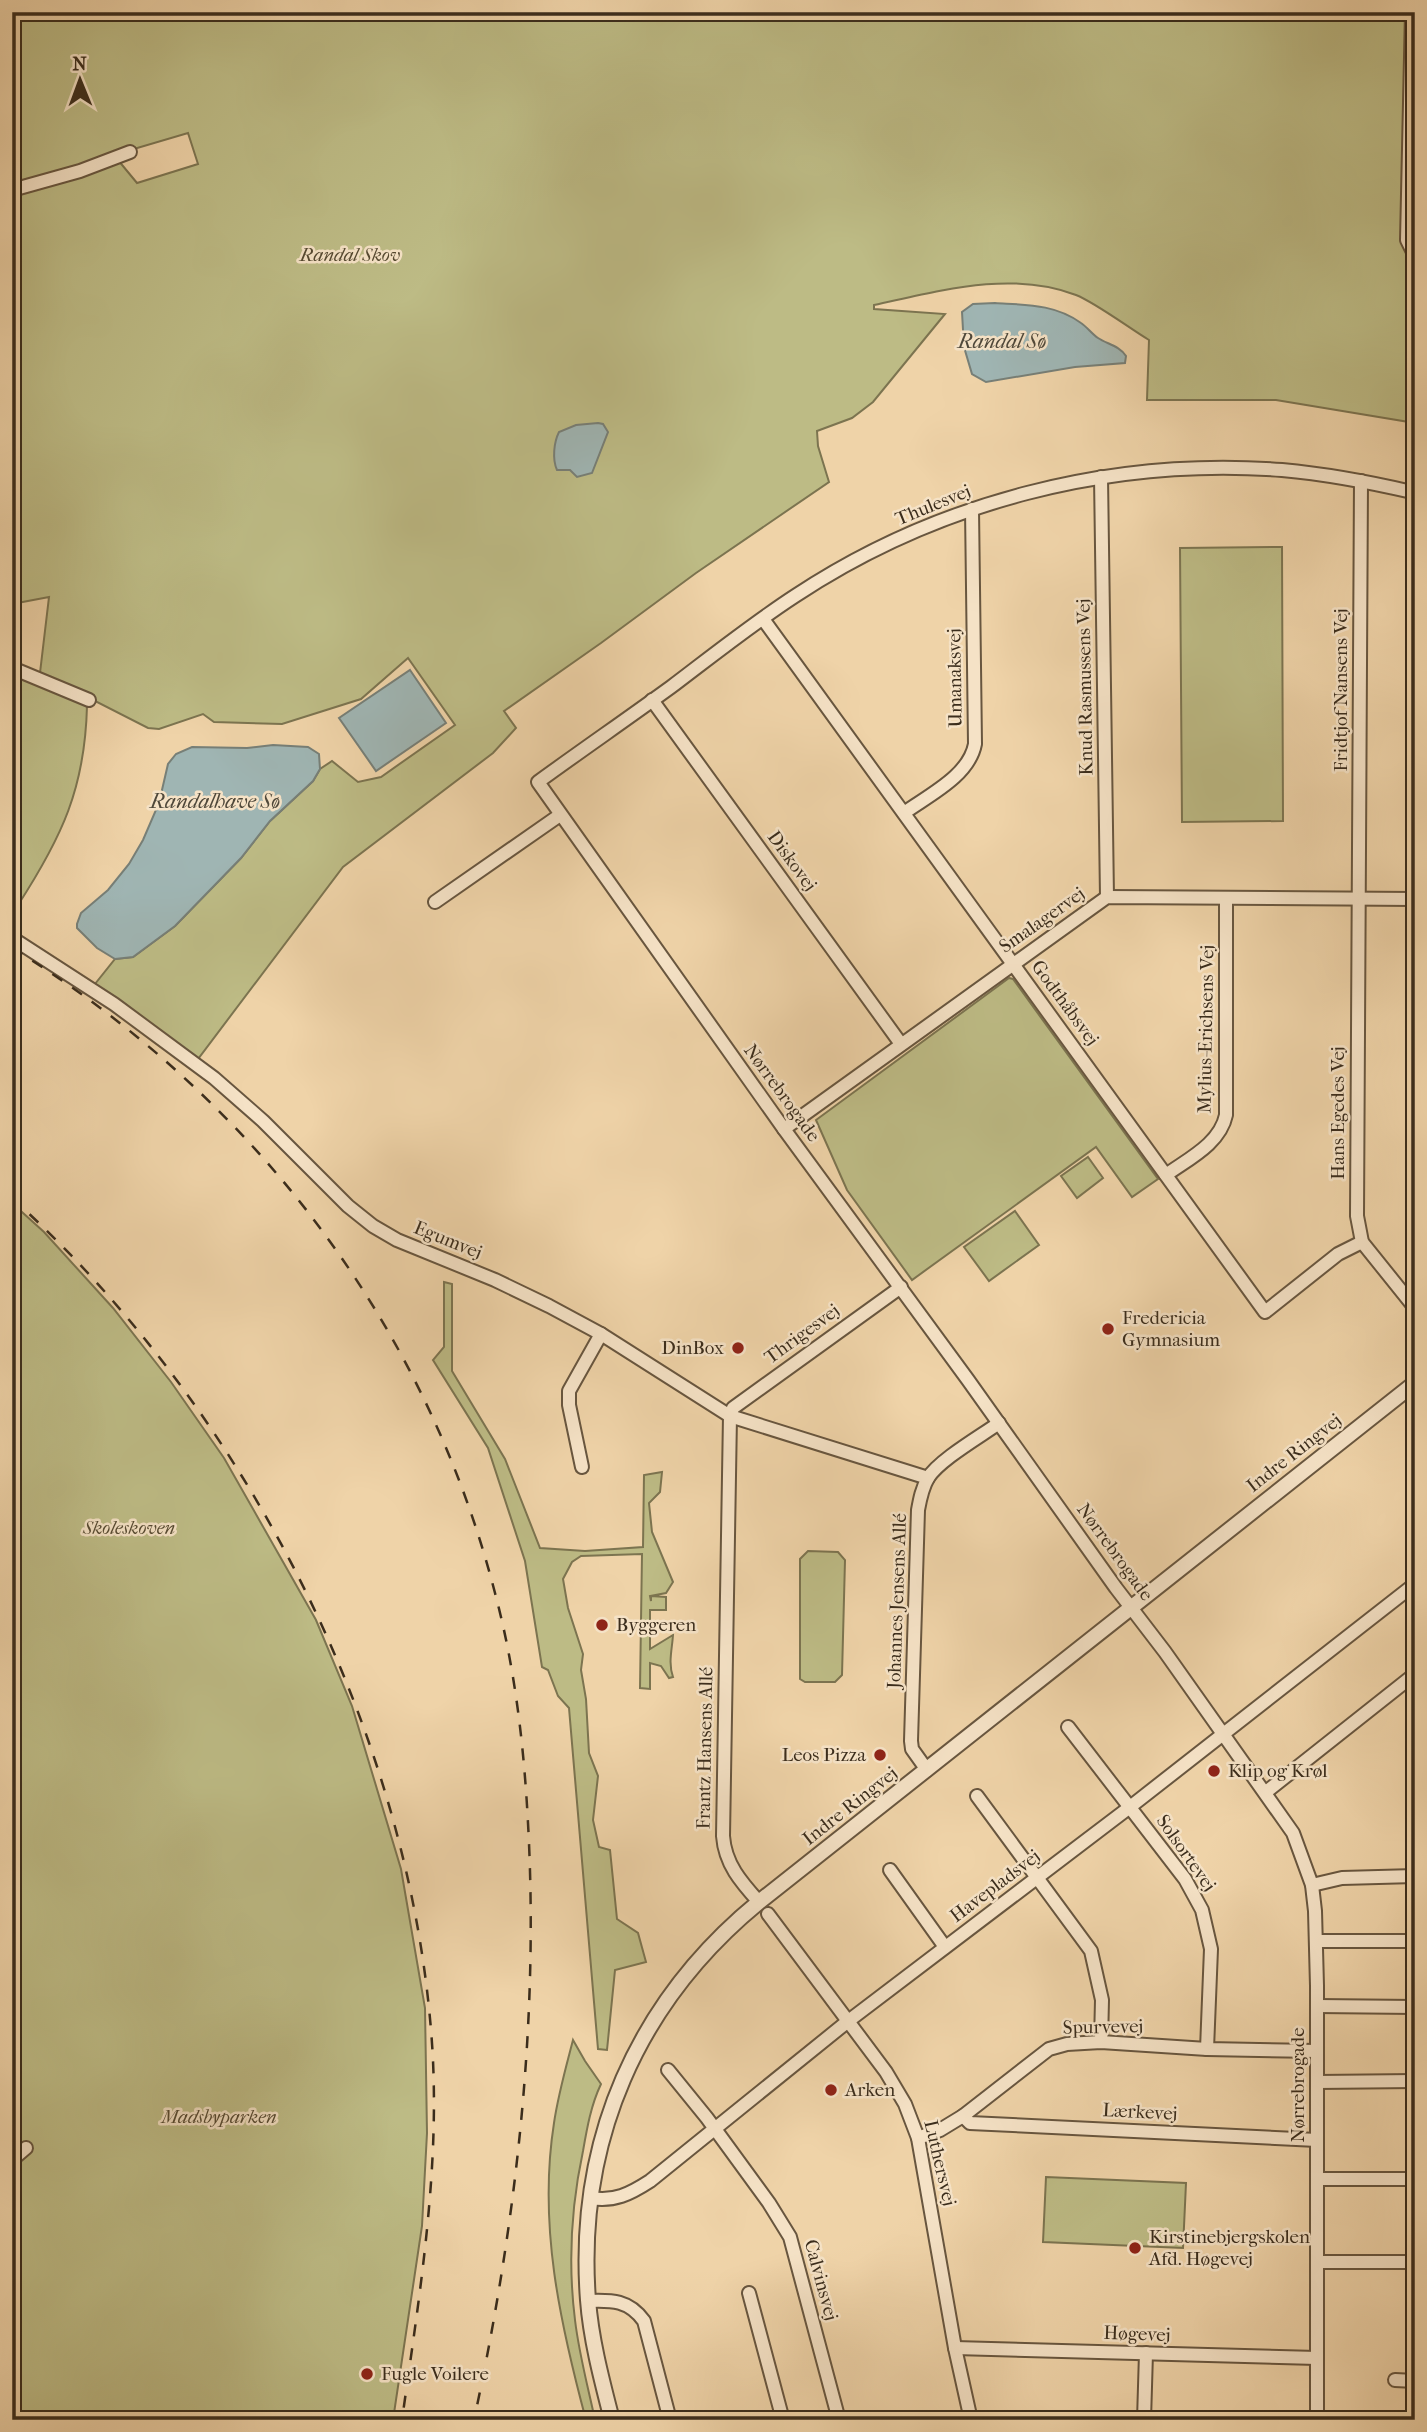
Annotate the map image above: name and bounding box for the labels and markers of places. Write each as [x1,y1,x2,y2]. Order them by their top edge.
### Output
place label: Fredericia Gymnasium [1122,1307,1220,1351]
marker: Fredericia Gymnasium [1100,1321,1116,1337]
place label: DinBox [661,1337,724,1359]
marker: DinBox [730,1340,746,1356]
place label: Byggeren [616,1614,696,1636]
marker: Byggeren [594,1617,610,1633]
place label: Leos Pizza [782,1744,866,1766]
marker: Leos Pizza [872,1747,888,1763]
place label: Klip og Krøl [1228,1760,1327,1782]
marker: Klip og Krøl [1206,1763,1222,1779]
place label: Arken [844,2079,895,2101]
marker: Arken [823,2082,839,2098]
place label: Kirstinebjergskolen Afd. Høgevej [1148,2226,1310,2270]
marker: Kirstinebjergskolen Afd. Høgevej [1127,2240,1143,2256]
place label: Fugle Voilere [381,2363,489,2385]
marker: Fugle Voilere [359,2366,375,2382]

